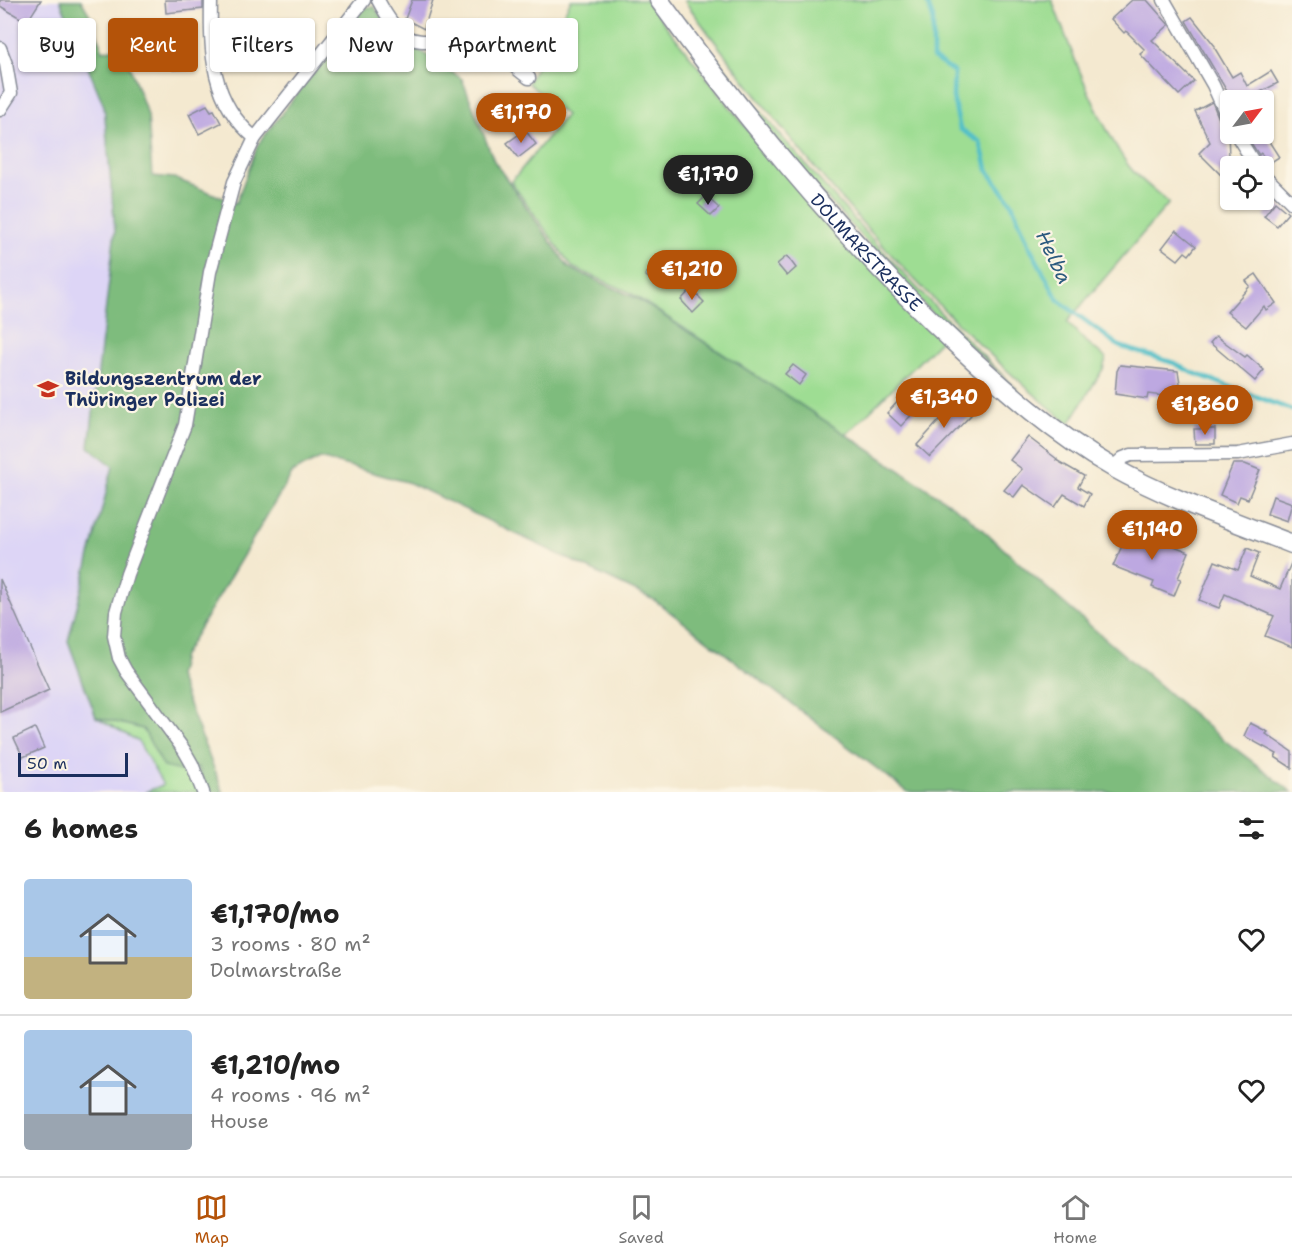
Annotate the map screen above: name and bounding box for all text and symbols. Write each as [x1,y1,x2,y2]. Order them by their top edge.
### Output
chip: Buy [18,18,96,72]
chip: Rent [108,18,198,72]
chip: Filters [210,18,315,72]
chip: New [327,18,414,72]
chip: Apartment [426,18,578,72]
north arrow [1220,90,1274,144]
map controls [1220,90,1274,210]
pin: €1,170 [472,93,570,144]
text: €1,170 [490,99,552,125]
pin: €1,170 [659,155,757,206]
button: locate [1220,156,1274,210]
text: €1,170 [677,161,739,187]
street label: DOLMARSTRASSE [805,188,927,317]
water label: Helba [1030,226,1078,288]
pin: €1,210 [643,250,741,301]
text: €1,210 [661,256,723,282]
place label: Bildungszentrum der Thüringer Polizei [65,367,262,412]
school or university icon: Bildungszentrum der Thüringer Polizei [36,377,60,401]
pin: €1,340 [895,378,993,429]
text: €1,340 [910,384,978,410]
pin: €1,860 [1156,385,1254,436]
text: €1,860 [1171,391,1239,417]
pin: €1,140 [1103,510,1201,561]
text: €1,140 [1121,516,1183,542]
scale bar [18,750,128,778]
text: 50 m [27,753,67,774]
text: 6 homes [24,811,138,846]
icon: filters [1235,812,1268,845]
text: €1,170/mo [210,896,340,931]
icon: home [72,903,144,975]
icon: heart [1235,923,1268,956]
text: 3 rooms · 80 m² [210,931,371,957]
text: Dolmarstraße [210,957,342,983]
text: €1,210/mo [210,1047,340,1082]
icon: home [72,1054,144,1126]
icon: heart [1235,1074,1268,1107]
text: 4 rooms · 96 m² [210,1082,371,1108]
text: House [210,1108,269,1134]
tab: Map [195,1191,229,1248]
tab: Saved [618,1191,664,1248]
tab: Home [1053,1191,1097,1248]

